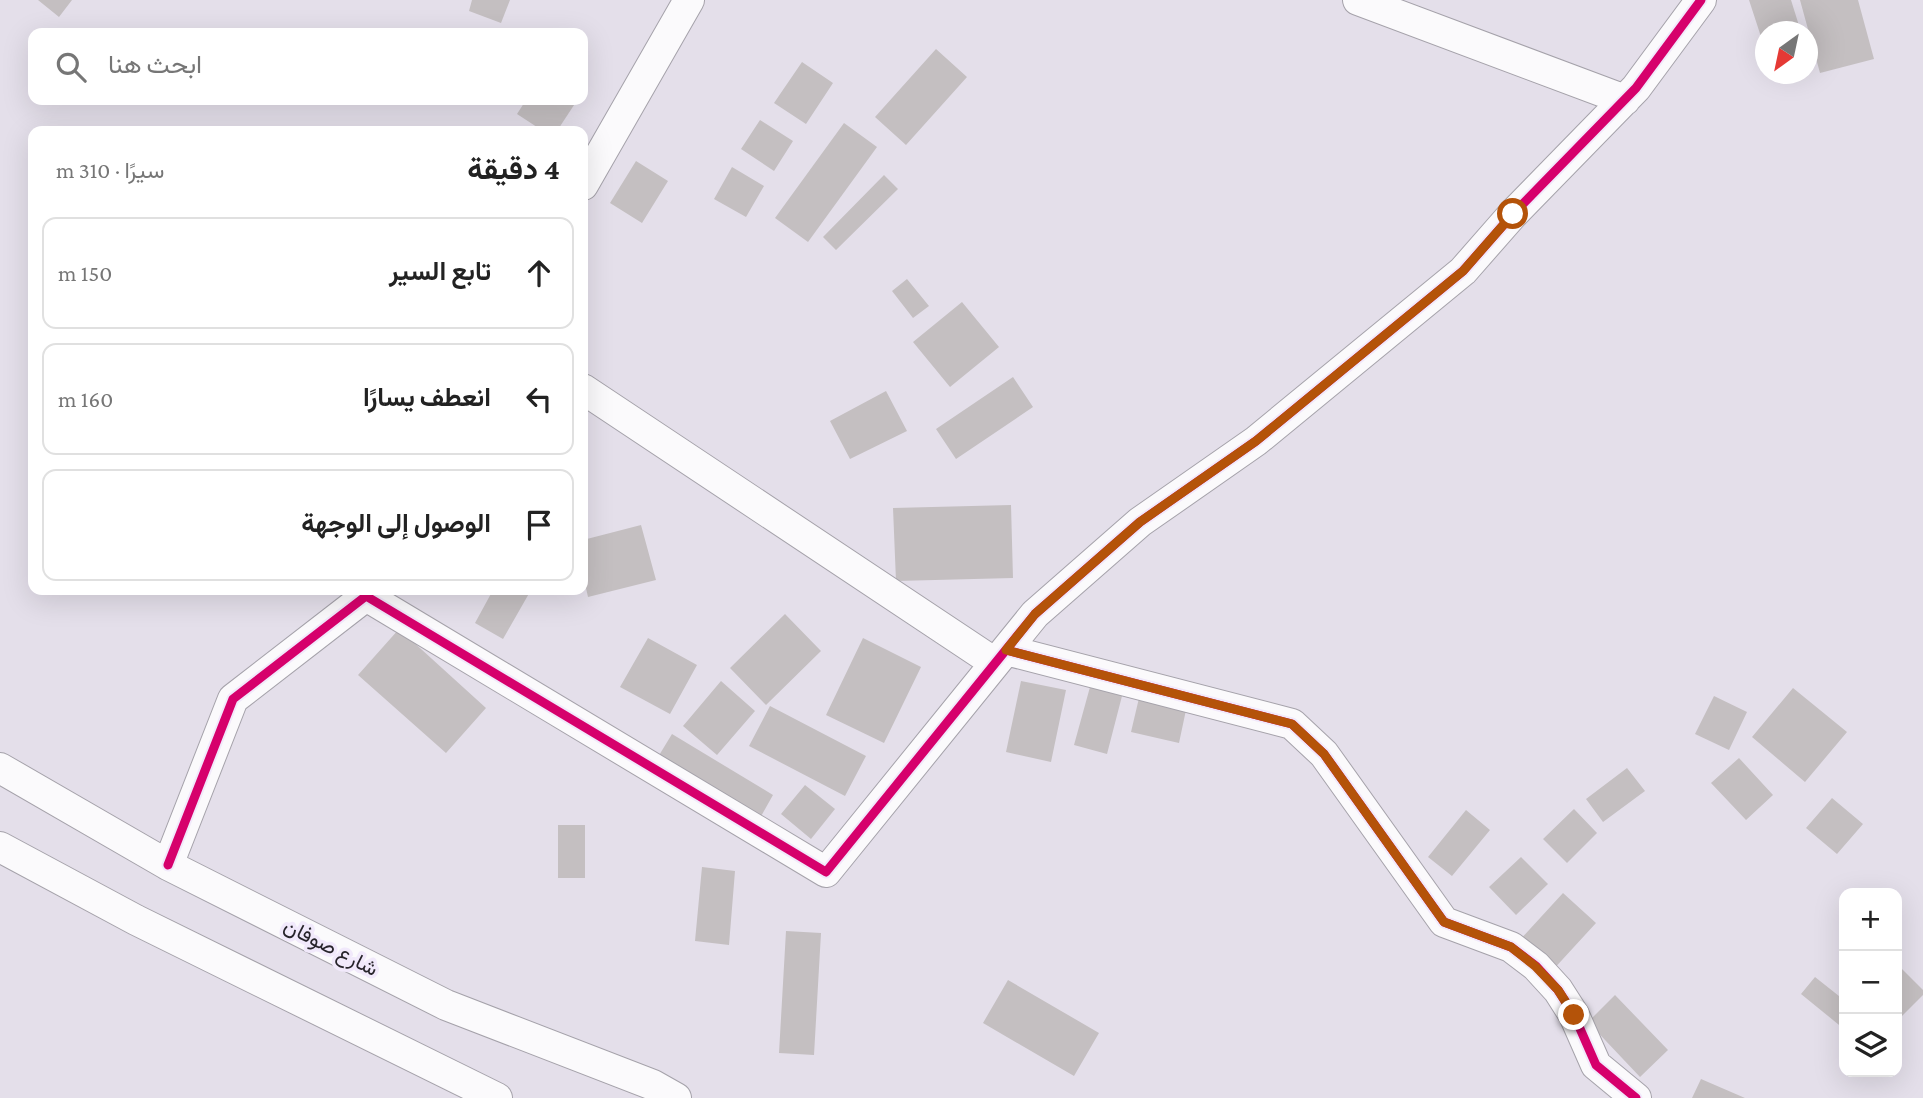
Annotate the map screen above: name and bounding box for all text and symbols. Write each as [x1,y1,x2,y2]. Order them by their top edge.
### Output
north arrow [1755,21,1818,84]
search box [28,28,588,105]
icon: search [52,48,90,86]
text: ابحث هنا [108,50,202,79]
text: 4 دقيقة [467,152,560,185]
text: سيرًا · 310 m [56,157,164,183]
route start [1497,198,1528,229]
icon: ahead [520,254,558,292]
text: تابع السير [389,257,491,286]
text: 150 m [58,260,112,286]
icon: left [520,380,558,418]
text: انعطف يسارًا [363,383,491,412]
text: 160 m [58,386,113,412]
icon: arrive [520,506,558,544]
text: الوصول إلى الوجهة [301,509,491,538]
map controls [1839,888,1902,1077]
button: + [1839,888,1902,951]
street label: شارع صوفان [279,913,382,983]
button: − [1839,951,1902,1014]
route end [1558,999,1589,1030]
button: layers [1839,1014,1902,1077]

